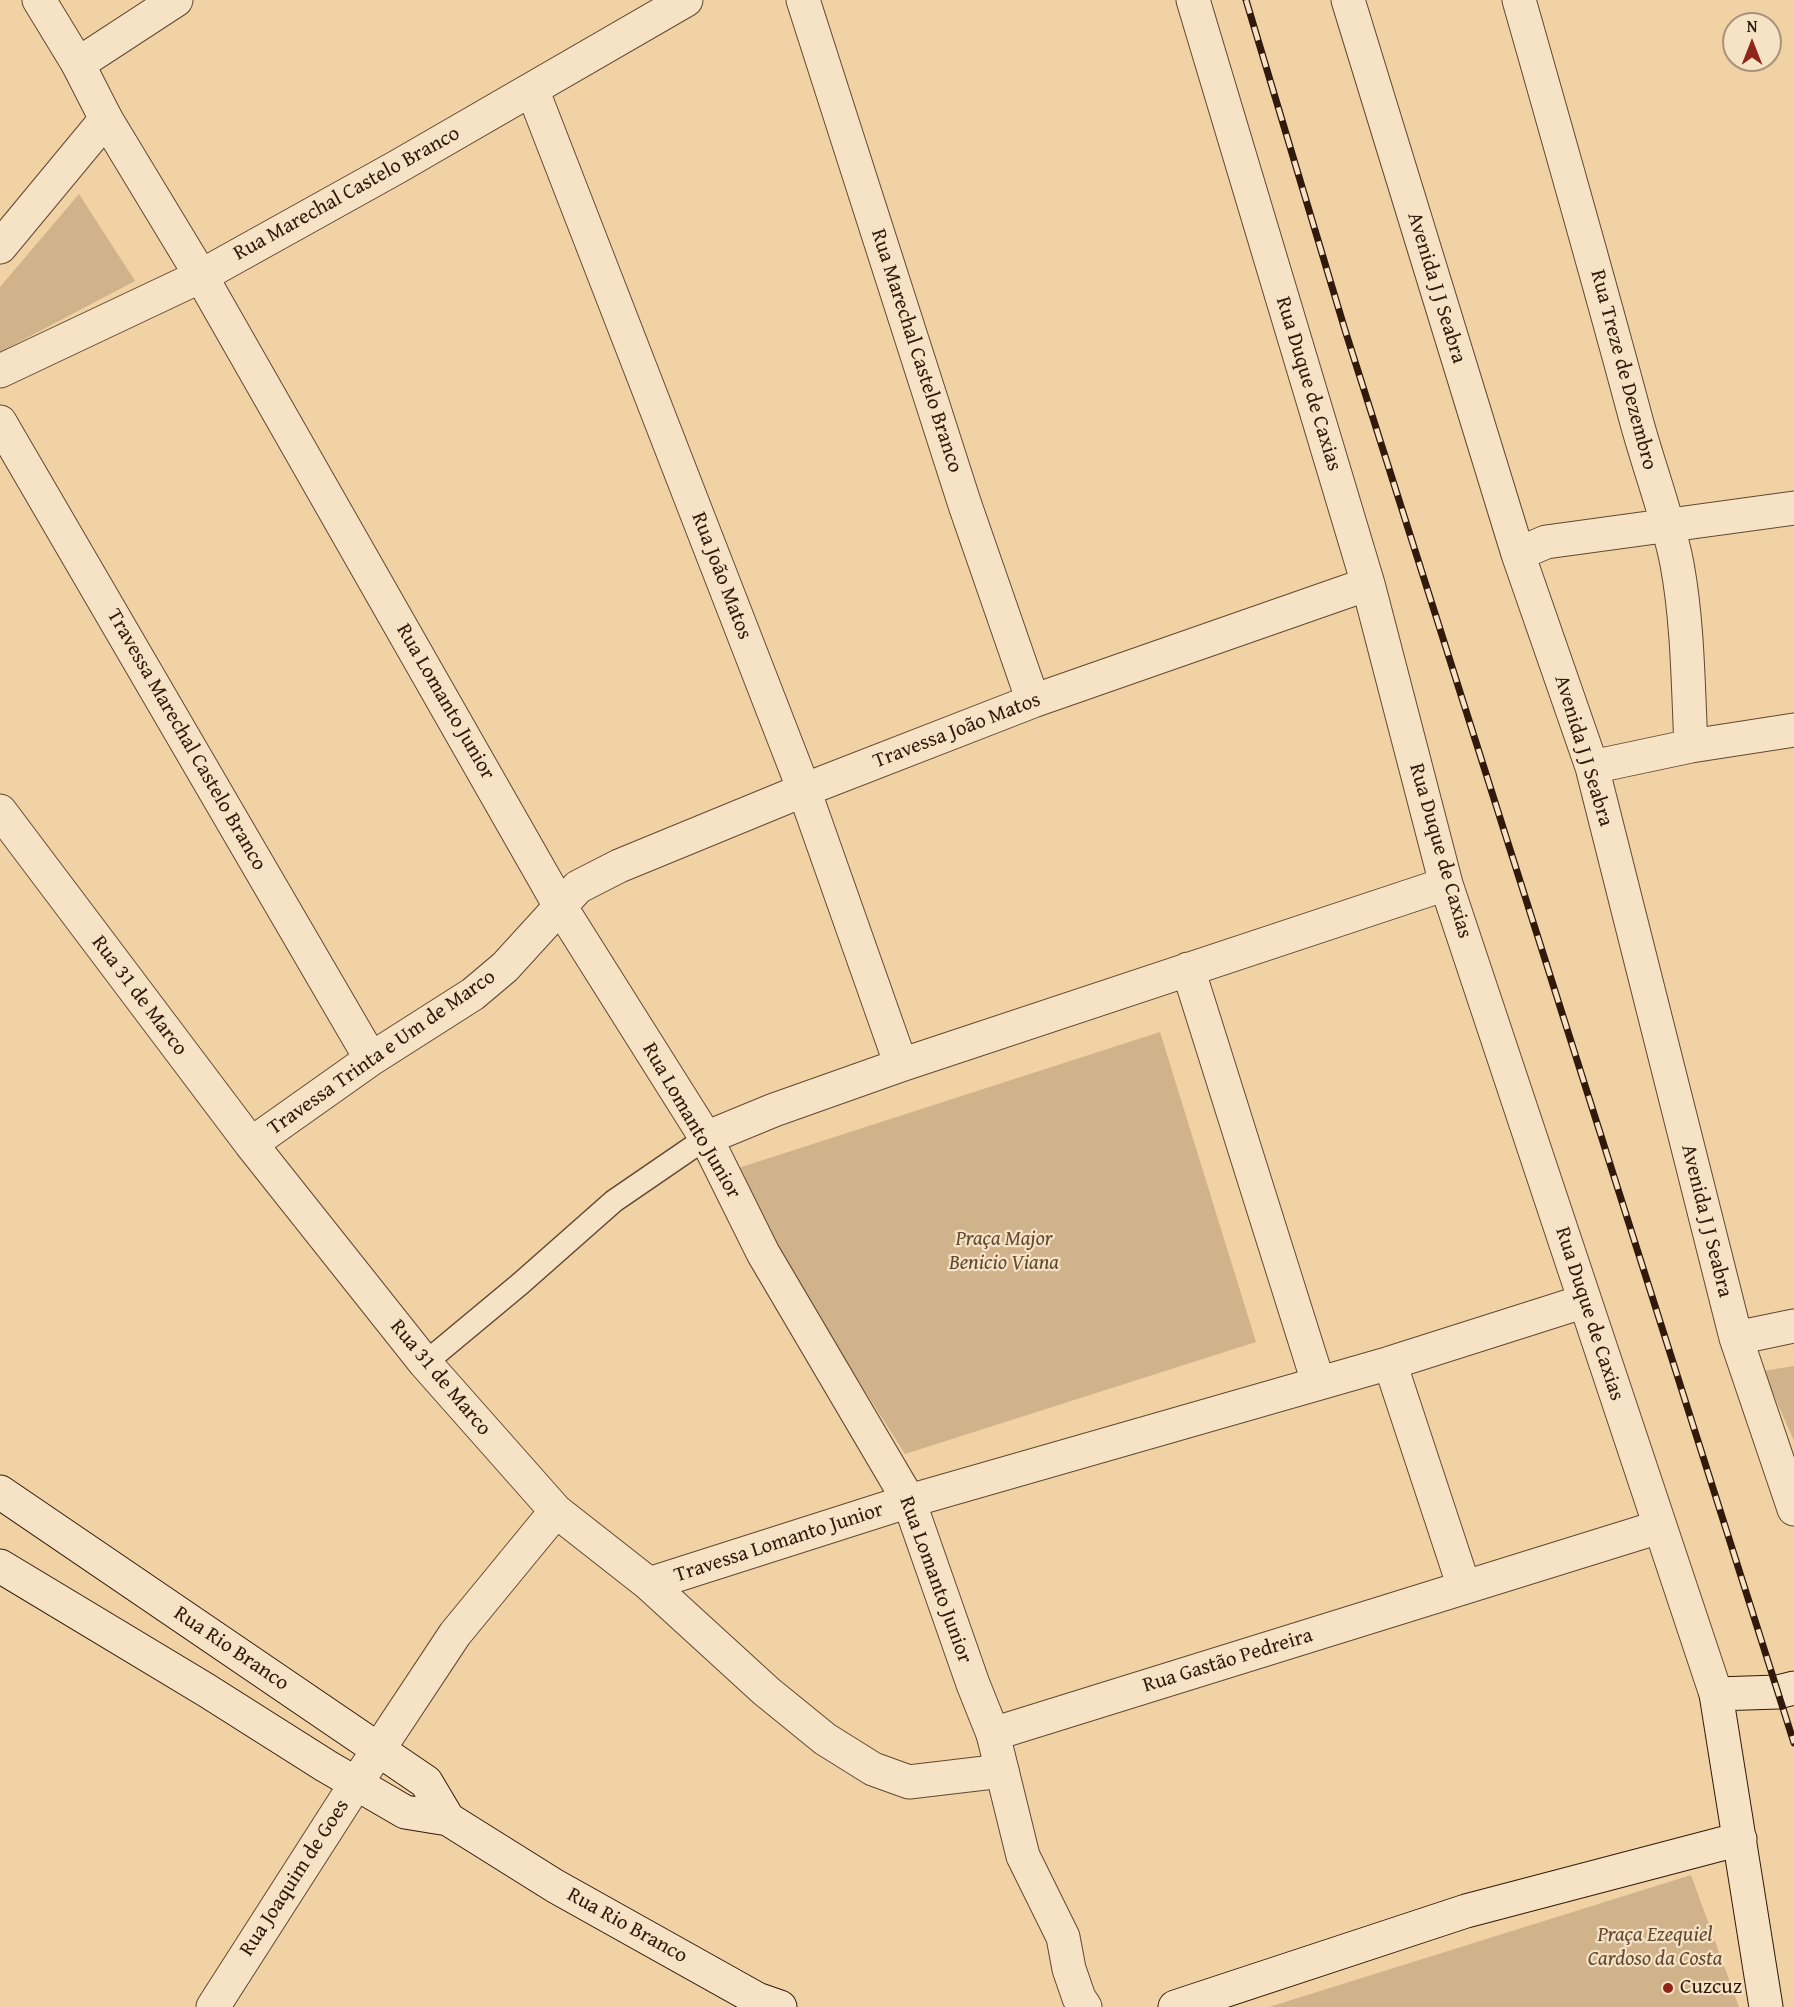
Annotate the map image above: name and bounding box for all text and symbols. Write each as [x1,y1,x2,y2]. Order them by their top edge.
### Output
north arrow [1722,12,1782,72]
text: N [1747,14,1757,38]
street label: Rua Marechal Castelo Branco [229,121,465,267]
street label: Avenida J J Seabra [1401,209,1471,367]
street label: Rua Marechal Castelo Branco [865,226,967,476]
street label: Rua Treze de Dezembro [1584,267,1662,473]
street label: Rua Duque de Caxias [1270,294,1346,474]
street label: Rua João Matos [685,509,757,643]
street label: Travessa Marechal Castelo Branco [101,605,271,875]
street label: Rua Lomanto Junior [390,620,500,784]
street label: Avenida J J Seabra [1548,672,1618,830]
street label: Travessa João Matos [870,688,1044,774]
street label: Rua Duque de Caxias [1403,761,1477,941]
street label: Rua 31 de Marco [86,931,192,1061]
street label: Travessa Trinta e Um de Marco [263,965,501,1141]
street label: Rua Lomanto Junior [636,1039,746,1203]
street label: Avenida J J Seabra [1675,1142,1737,1300]
street label: Rua Duque de Caxias [1549,1224,1629,1404]
park label: Praça Major Benicio Viana [949,1227,1059,1277]
street label: Rua 31 de Marco [384,1315,496,1441]
street label: Rua Lomanto Junior [893,1493,977,1667]
street label: Travessa Lomanto Junior [671,1497,887,1589]
street label: Rua Rio Branco [169,1601,293,1697]
street label: Rua Gastão Pedreira [1140,1623,1316,1699]
street label: Rua Joaquim de Goes [235,1795,355,1961]
street label: Rua Rio Branco [563,1883,691,1969]
park label: Praça Ezequiel Cardoso da Costa [1588,1923,1722,1973]
place label: Cuzcuz [1680,1975,1742,2001]
marker: Cuzcuz [1661,1981,1675,1995]

